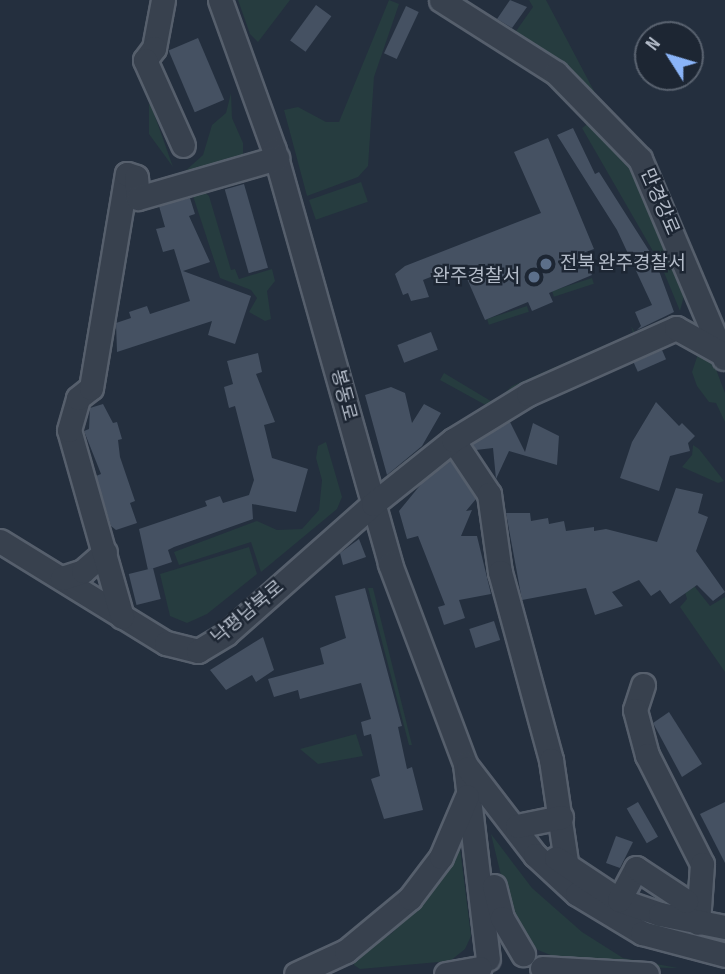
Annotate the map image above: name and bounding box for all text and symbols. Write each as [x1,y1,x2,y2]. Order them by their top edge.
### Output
north arrow [634,21,704,91]
text: N [641,33,666,55]
street label: 만경강로 [635,165,683,239]
place label: 전북 완주경찰서 [560,253,685,275]
marker: 전북 완주경찰서 [538,256,554,272]
place label: 완주경찰서 [433,266,520,288]
marker: 완주경찰서 [526,269,542,285]
street label: 봉동로 [325,367,361,423]
street label: 낙평남북로 [207,576,289,650]

